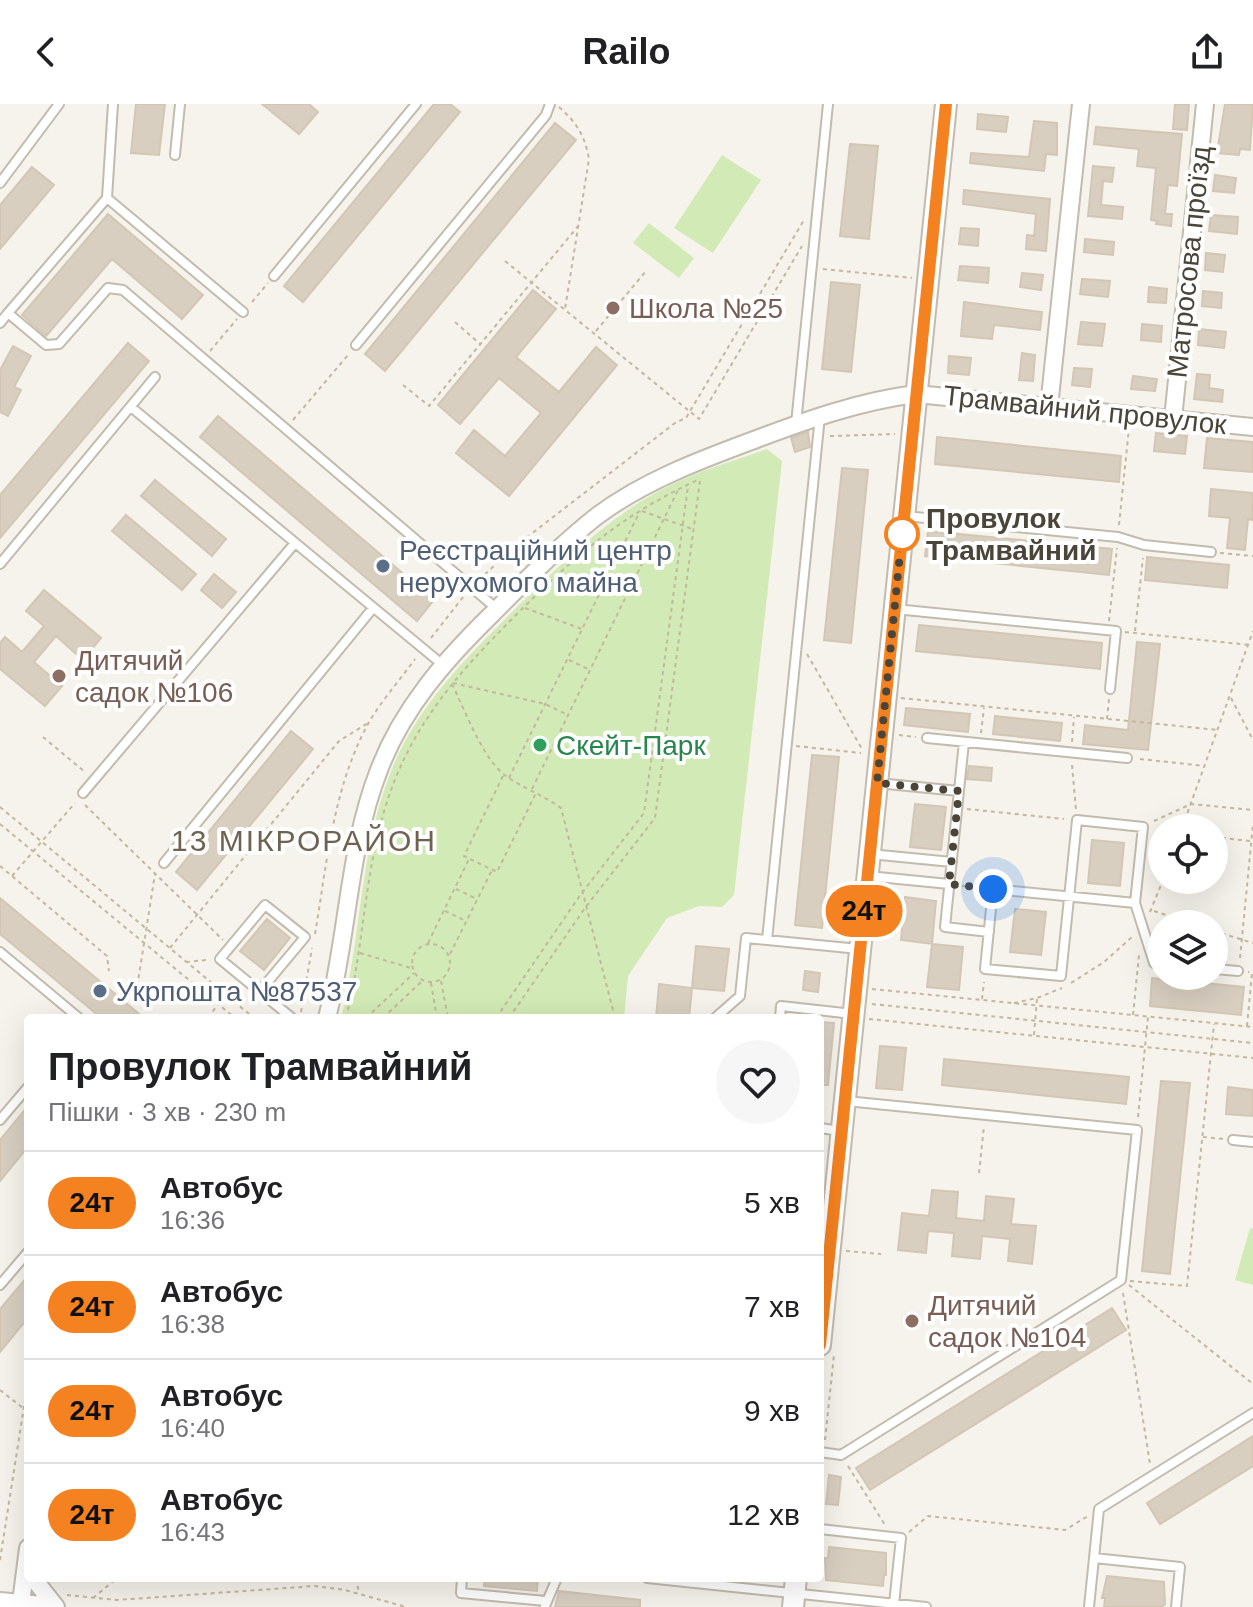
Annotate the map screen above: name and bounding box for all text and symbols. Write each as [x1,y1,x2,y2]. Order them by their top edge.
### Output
icon: back [24,30,68,74]
icon: share [1185,30,1229,74]
text: Railo [582,31,671,72]
street label: Матросова проїзд [1161,145,1217,379]
place label: Школа №25 [629,293,783,324]
marker: Школа №25 [604,299,622,317]
street label: Трамвайний провулок [942,380,1229,440]
place label: Провулок Трамвайний [926,503,1096,566]
marker: Провулок Трамвайний [885,517,919,551]
place label: Реєстраційний центр нерухомого майна [399,535,672,598]
marker: Реєстраційний центр нерухомого майна [374,557,392,575]
place label: Дитячий садок №106 [75,645,233,708]
marker: Дитячий садок №106 [50,667,68,685]
place label: Скейт-Парк [556,730,706,761]
marker: Скейт-Парк [531,736,549,754]
map controls [1148,814,1228,990]
button: locate [1148,814,1228,894]
district label: 13 МІКРОРАЙОН [171,824,437,857]
your location [973,869,1013,909]
line badge: 24т [818,885,910,937]
text: 24т [842,895,886,926]
button: layers [1148,910,1228,990]
place label: Укрпошта №87537 [116,976,357,1007]
marker: Укрпошта №87537 [91,982,109,1000]
button: heart [716,1040,800,1124]
text: Провулок Трамвайний [48,1046,472,1088]
text: Пішки · 3 хв · 230 m [48,1097,286,1127]
text: Автобус [160,1171,283,1204]
text: 5 хв [744,1186,800,1219]
text: 24т [70,1187,114,1218]
text: 16:36 [160,1205,225,1235]
text: Автобус [160,1275,283,1308]
text: 7 хв [744,1290,800,1323]
place label: Дитячий садок №104 [928,1290,1086,1353]
text: 24т [70,1291,114,1322]
text: 16:38 [160,1309,225,1339]
marker: Дитячий садок №104 [903,1312,921,1330]
text: Автобус [160,1379,283,1412]
text: 9 хв [744,1394,800,1427]
text: 24т [70,1395,114,1426]
text: 16:40 [160,1413,225,1443]
text: Автобус [160,1483,283,1516]
text: 12 хв [727,1498,800,1531]
text: 24т [70,1499,114,1530]
text: 16:43 [160,1517,225,1547]

